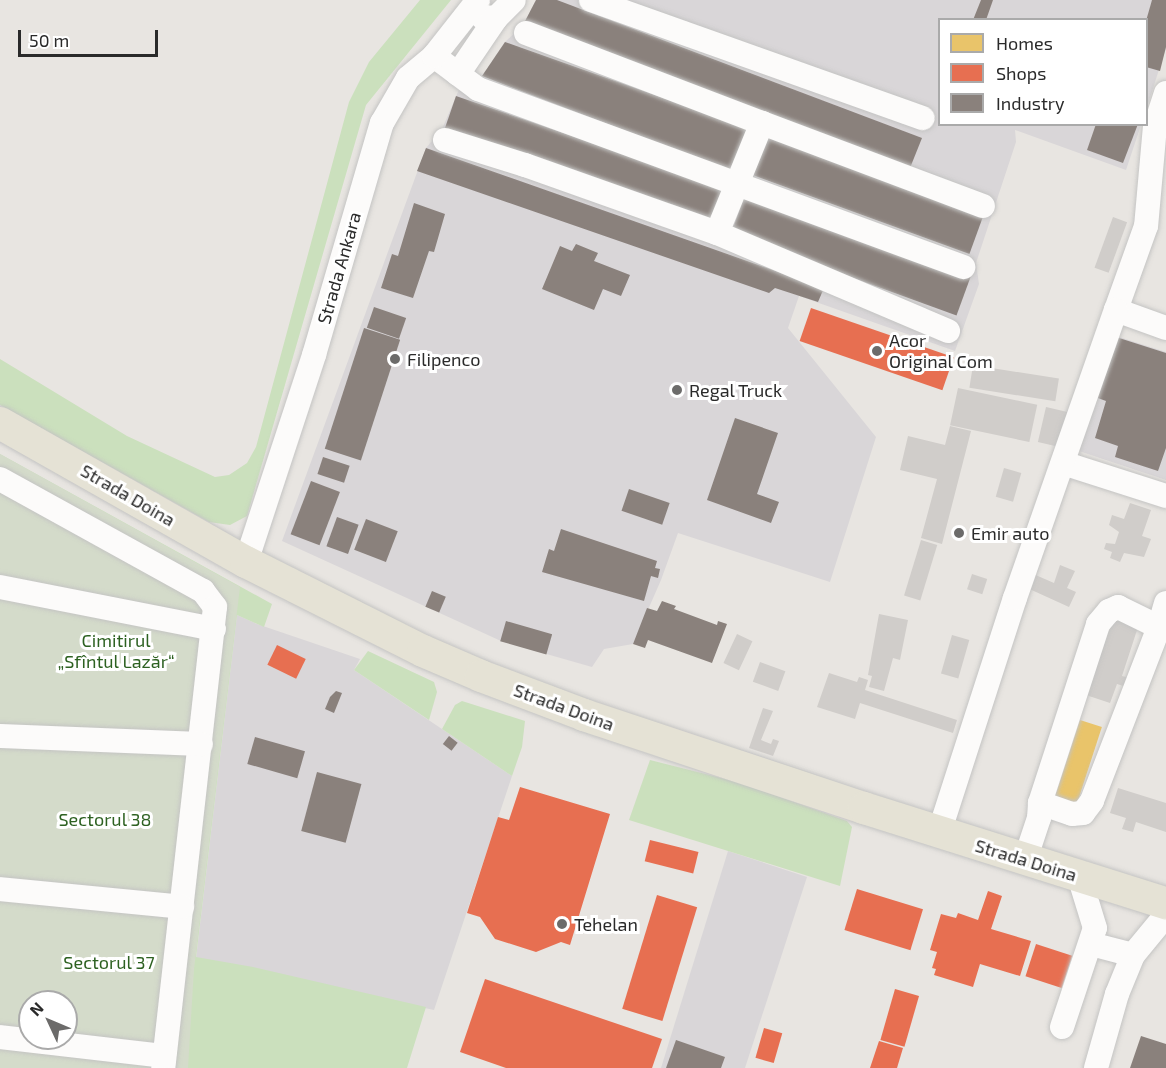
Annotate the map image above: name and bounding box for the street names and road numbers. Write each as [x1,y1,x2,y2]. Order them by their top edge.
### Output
street label: Strada Ankara [313,209,365,327]
street label: Strada Doina [77,459,179,531]
street label: Strada Doina [511,679,617,735]
street label: Strada Doina [973,834,1079,886]

